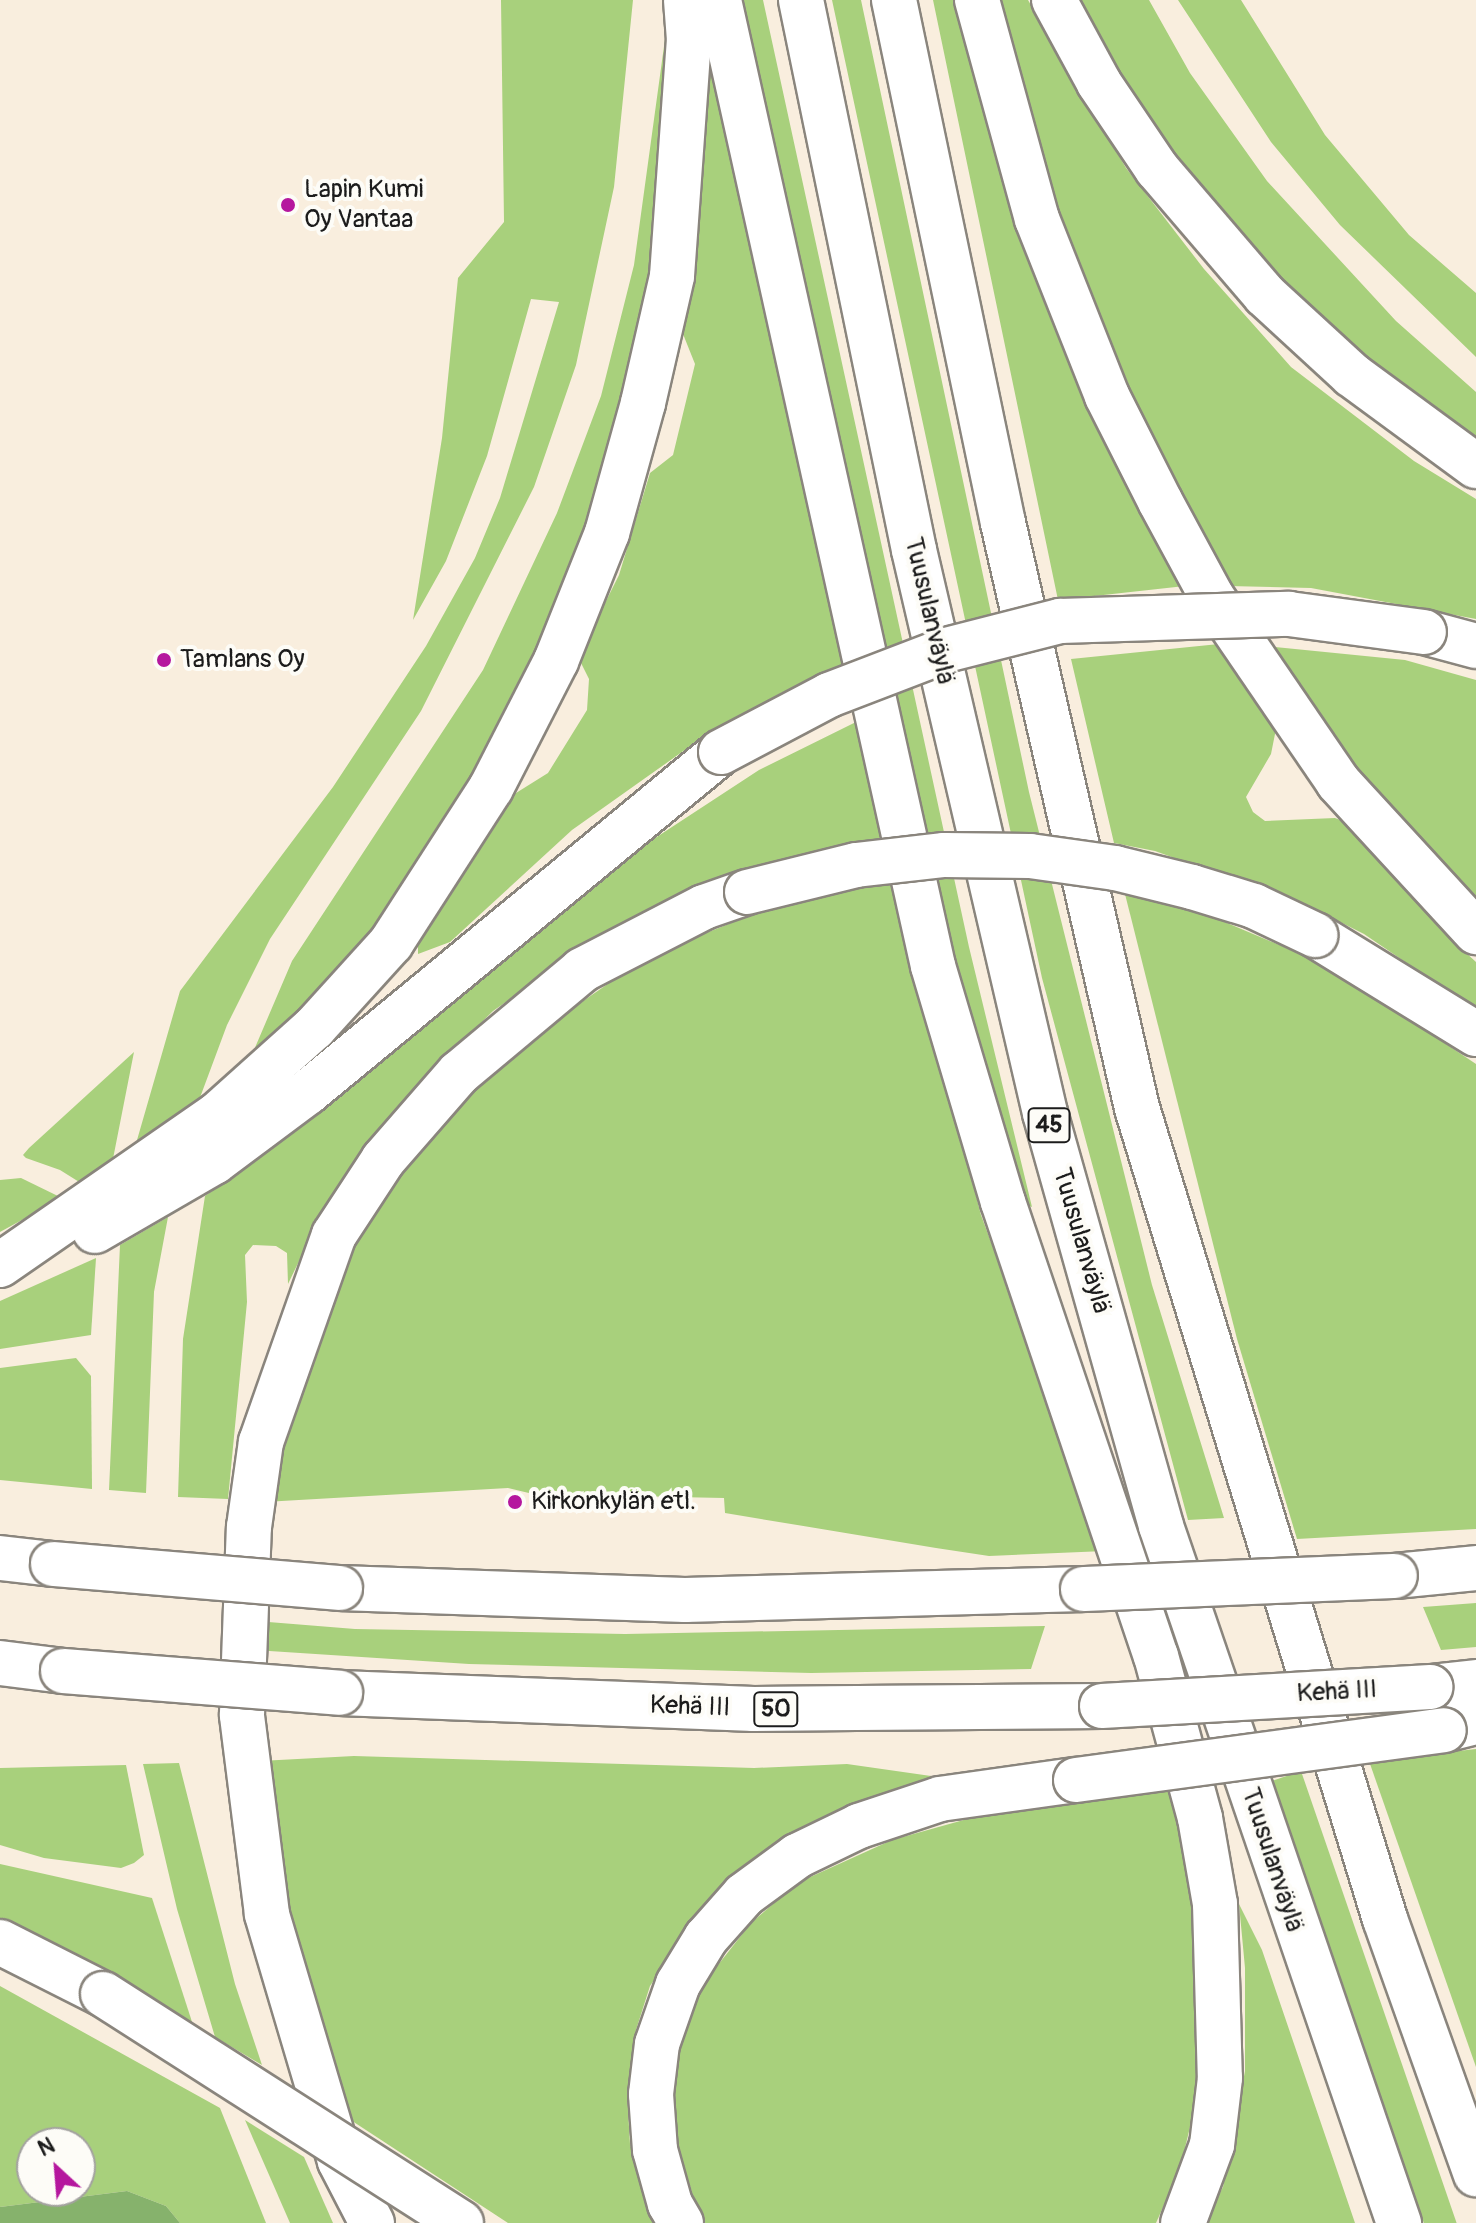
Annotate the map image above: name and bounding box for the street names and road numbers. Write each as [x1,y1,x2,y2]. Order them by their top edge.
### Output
street label: Tuusulanväylä [897,534,961,688]
road number: 45 [1027,1105,1071,1145]
street label: Tuusulanväylä [1045,1165,1117,1317]
street label: Kehä III [1296,1674,1378,1710]
road number: 50 [752,1689,800,1729]
street label: Kehä III [649,1690,731,1724]
street label: Tuusulanväylä [1234,1784,1310,1936]

